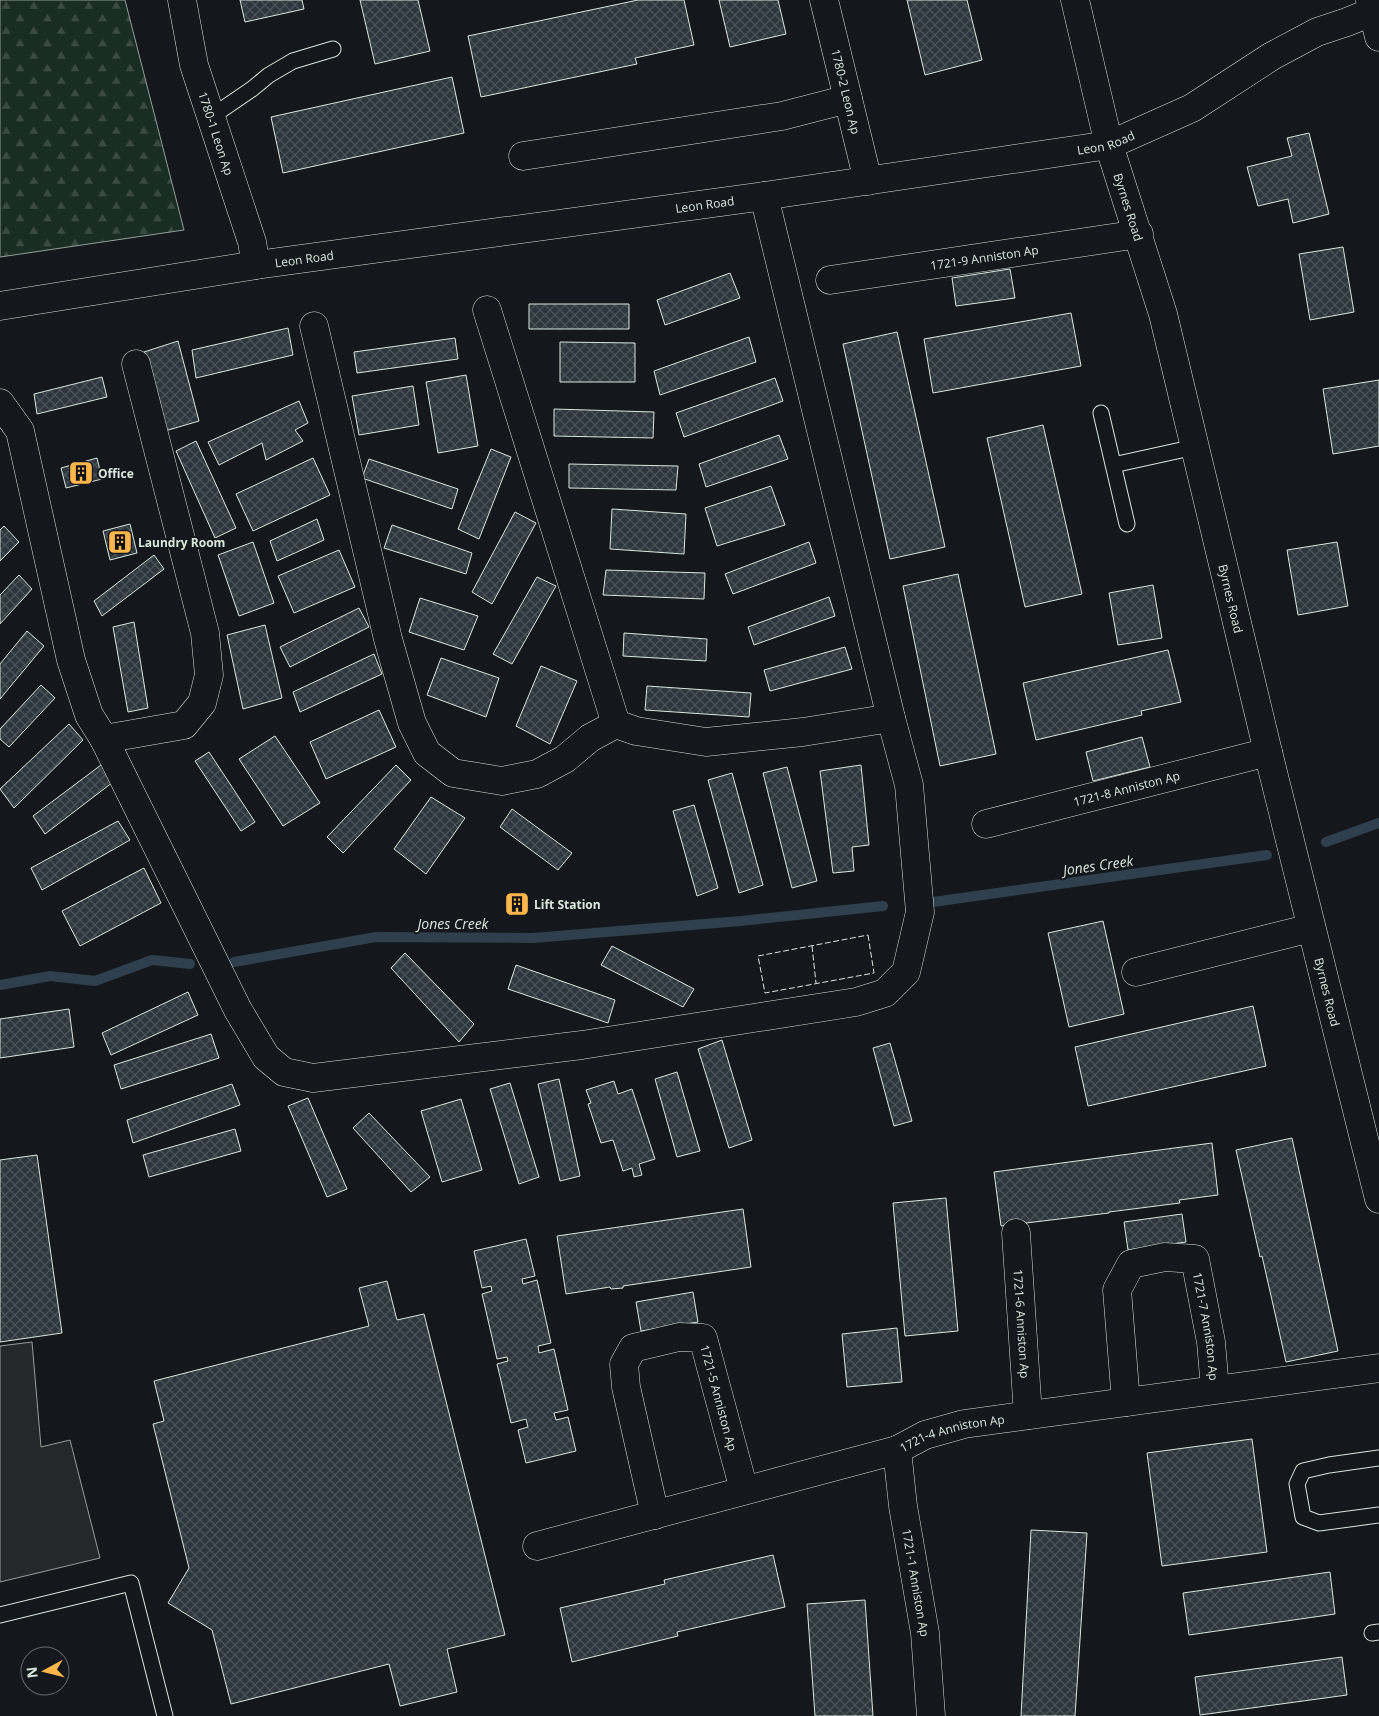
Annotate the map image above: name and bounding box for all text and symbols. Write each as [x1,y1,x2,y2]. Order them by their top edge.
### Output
street label: 1780-2 Leon Ap [828,47,865,136]
street label: 1780-1 Leon Ap [195,89,238,177]
street label: Leon Road [1076,126,1137,158]
street label: Byrnes Road [1110,171,1148,243]
street label: Leon Road [674,192,735,216]
street label: 1721-9 Anniston Ap [929,241,1040,273]
street label: Leon Road [274,246,335,271]
building icon: Office [68,460,94,486]
place label: Office [98,465,134,482]
building icon: Laundry Room [107,529,133,555]
place label: Laundry Room [138,534,225,551]
street label: Byrnes Road [1215,562,1248,635]
street label: 1721-8 Anniston Ap [1071,766,1182,810]
water label: Jones Creek [1059,850,1136,880]
building icon: Lift Station [504,891,530,917]
place label: Lift Station [534,896,601,913]
water label: Jones Creek [415,914,490,933]
street label: Byrnes Road [1311,956,1344,1028]
street label: 1721-6 Anniston Ap [1010,1269,1034,1379]
street label: 1721-7 Anniston Ap [1189,1271,1223,1381]
street label: 1721-5 Anniston Ap [697,1343,742,1453]
street label: 1721-4 Anniston Ap [896,1410,1006,1456]
street label: 1721-1 Anniston Ap [899,1527,934,1638]
north arrow [20,1646,70,1696]
text: N [21,1666,42,1679]

